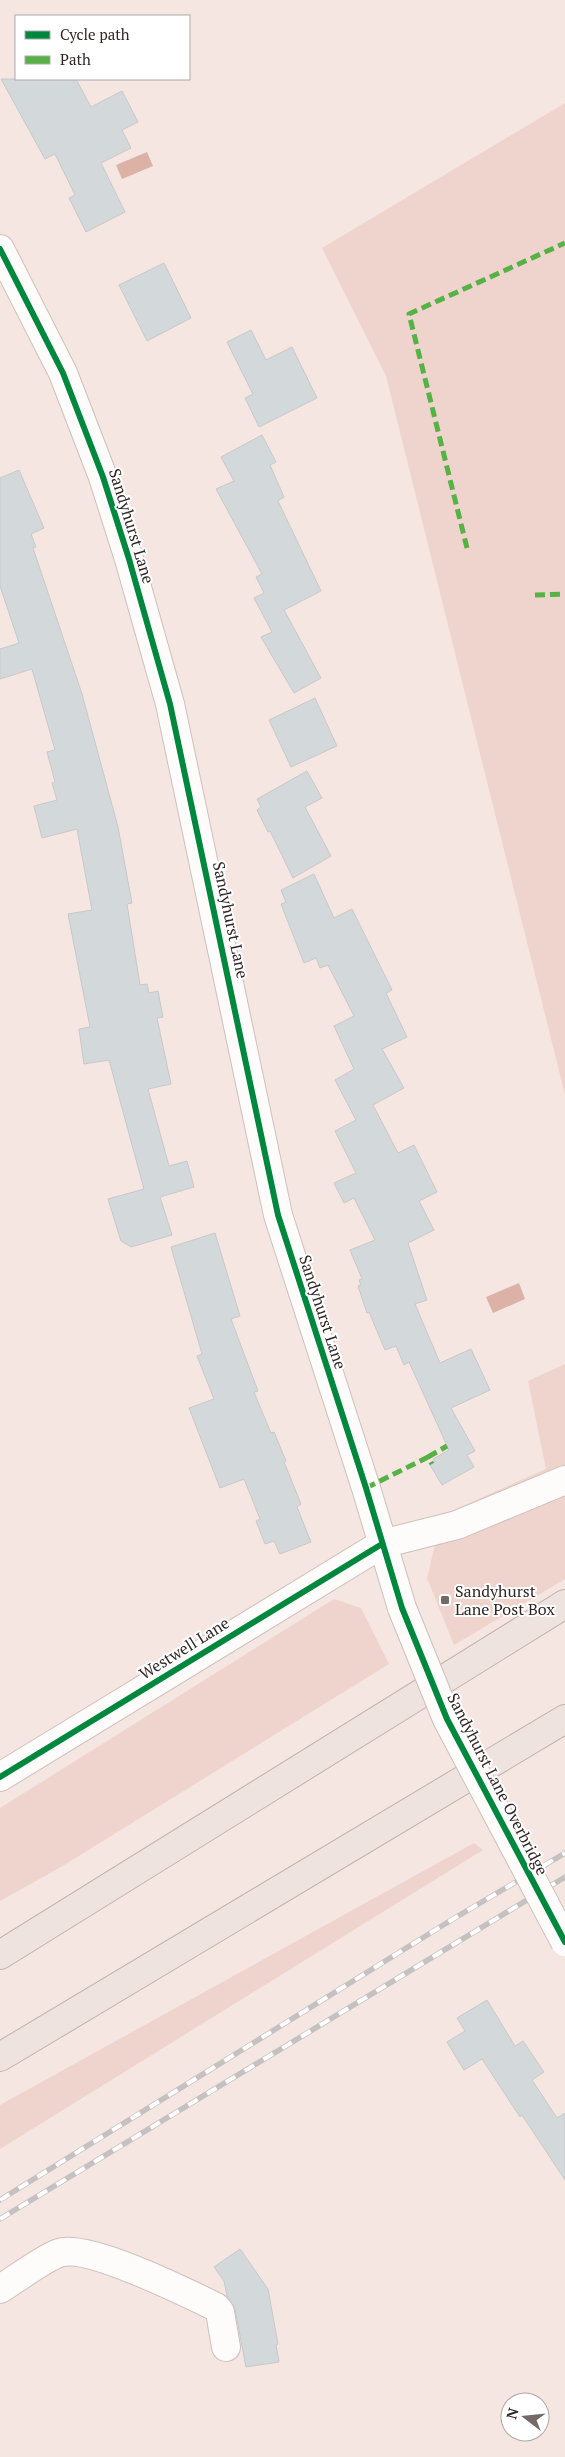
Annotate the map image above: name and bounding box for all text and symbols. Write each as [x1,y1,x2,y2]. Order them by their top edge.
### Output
legend [15,15,190,80]
text: Cycle path [60,24,130,44]
text: Path [60,49,91,69]
street label: Sandyhurst Lane [104,466,160,586]
street label: Sandyhurst Lane [208,860,254,980]
street label: Sandyhurst Lane [294,1252,352,1372]
place label: Sandyhurst Lane Post Box [455,1580,555,1620]
marker: Sandyhurst Lane Post Box [439,1594,451,1606]
street label: Westwell Lane [135,1612,233,1684]
street label: Sandyhurst Lane Overbridge [442,1689,554,1879]
north arrow [500,2392,550,2442]
text: N [501,2405,523,2421]

